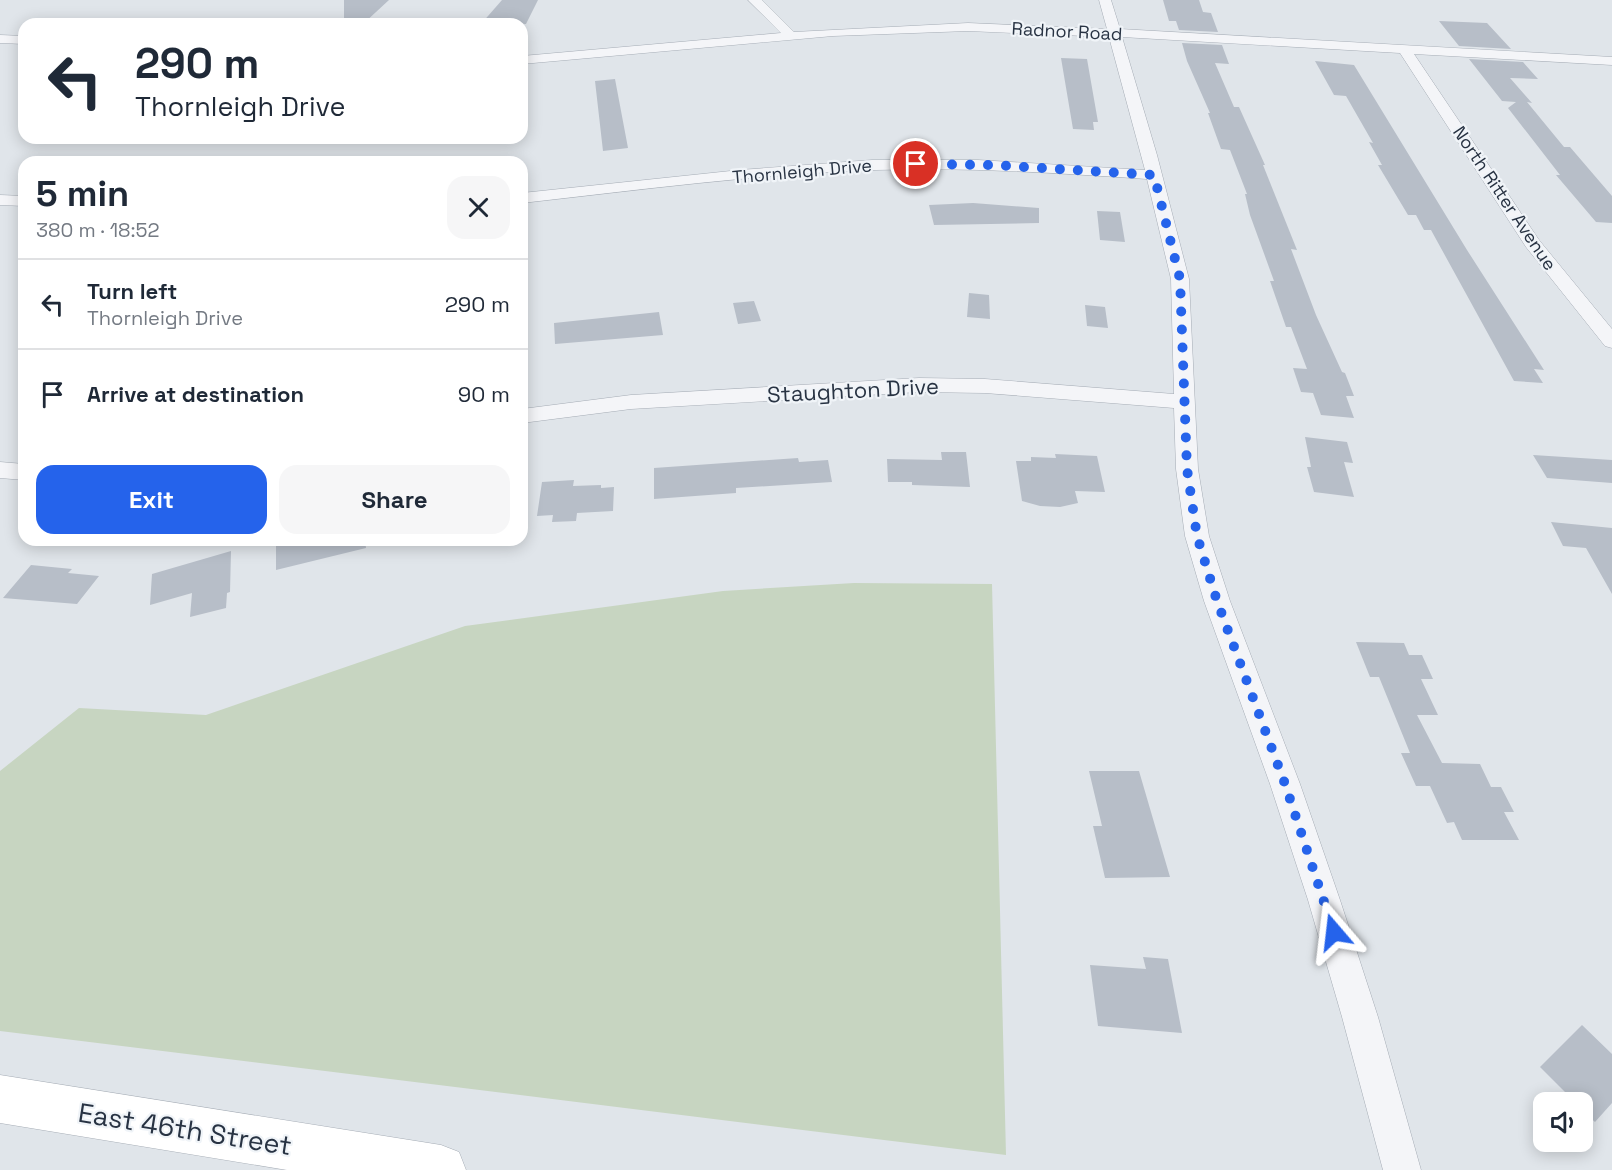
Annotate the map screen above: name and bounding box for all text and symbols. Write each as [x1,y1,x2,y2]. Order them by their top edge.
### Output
street label: Radnor Road [1011,17,1123,45]
text: 290 m [135,37,260,90]
icon: left [36,42,114,120]
text: Thornleigh Drive [135,89,346,124]
street label: North Ritter Avenue [1448,121,1562,275]
pin [890,138,941,189]
icon: arrive [899,147,932,180]
street label: Thornleigh Drive [731,153,873,189]
text: 5 min [36,171,129,217]
button: close [447,176,510,239]
text: 380 m · 18:52 [36,217,159,243]
text: Turn left [87,277,177,305]
icon: left [36,288,69,321]
text: 290 m [445,290,510,318]
text: Thornleigh Drive [87,305,243,331]
street label: Staughton Drive [766,372,940,408]
icon: arrive [36,378,69,411]
text: Arrive at destination [87,380,304,408]
text: 90 m [458,380,510,408]
button: Exit [36,465,267,534]
button: Share [279,465,510,534]
position arrow [1302,900,1366,964]
map controls [1533,1092,1593,1152]
button: sound [1533,1092,1593,1152]
street label: East 46th Street [76,1095,294,1163]

